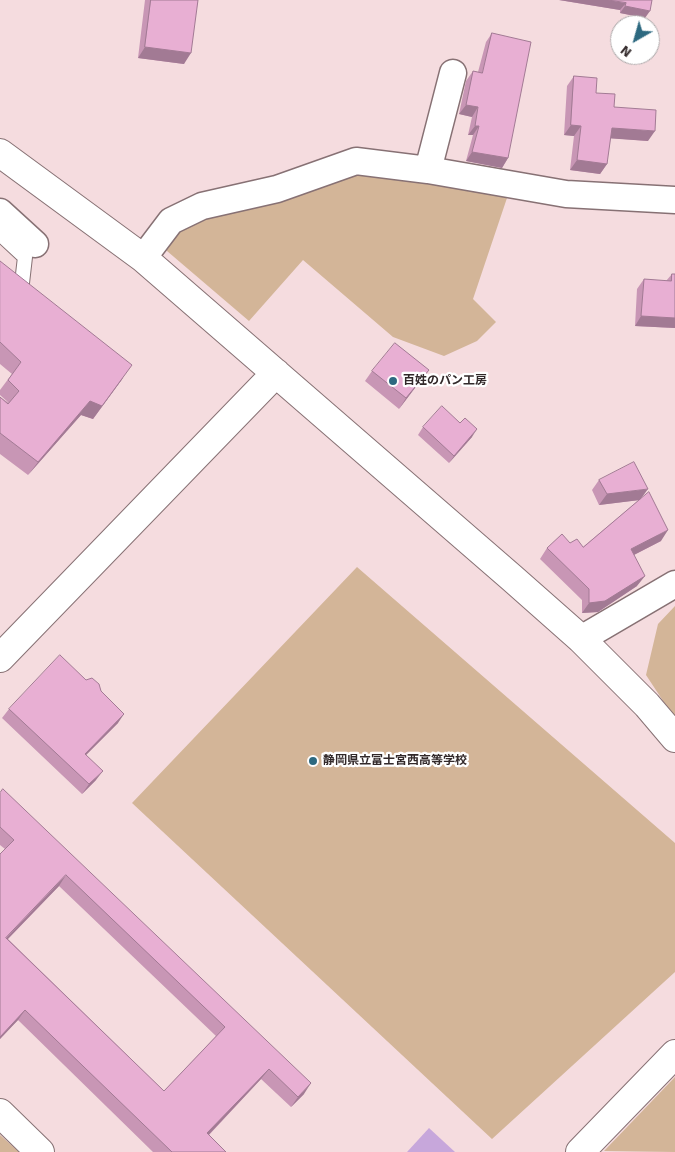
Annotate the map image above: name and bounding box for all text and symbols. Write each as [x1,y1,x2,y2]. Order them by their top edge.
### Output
north arrow [610,15,660,65]
text: N [617,42,635,61]
place label: 百姓のパン工房 [403,374,487,388]
marker: 百姓のパン工房 [387,375,399,387]
place label: 静岡県立富士宮西高等学校 [323,754,467,768]
marker: 静岡県立富士宮西高等学校 [307,755,319,767]

